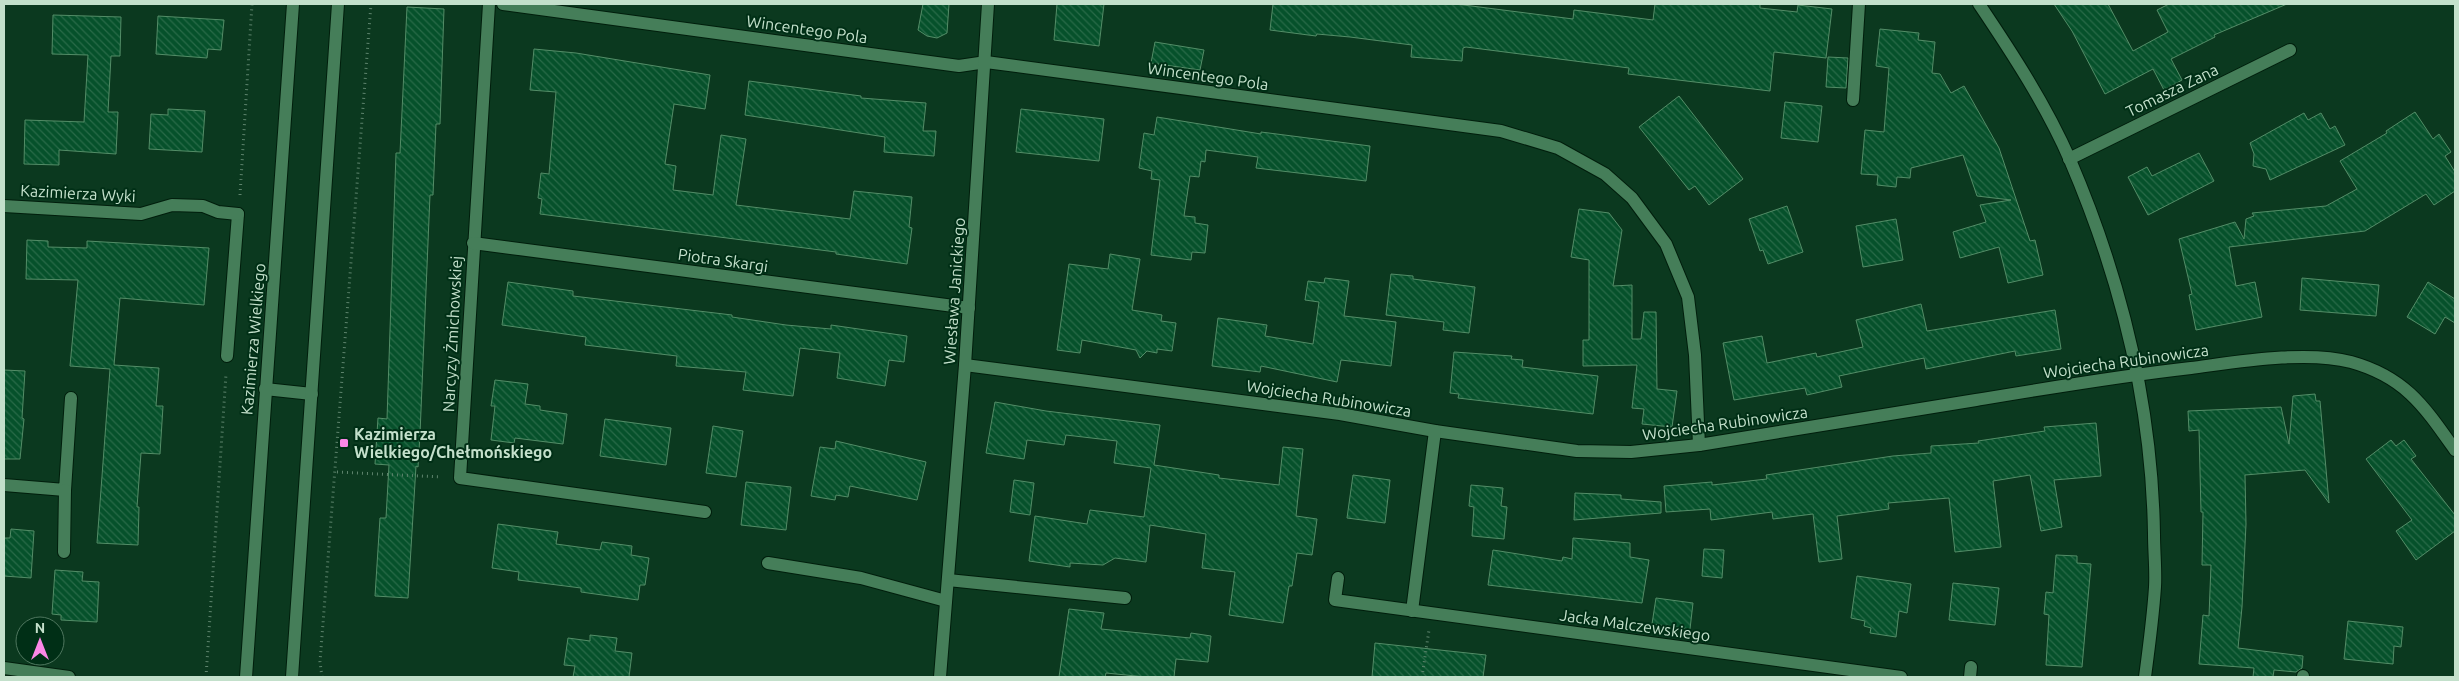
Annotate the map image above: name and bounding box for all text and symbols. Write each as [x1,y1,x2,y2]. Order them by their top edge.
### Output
street label: Wincentego Pola [745,12,869,46]
street label: Wincentego Pola [1146,59,1270,93]
street label: Tomasza Zana [2123,60,2221,120]
street label: Kazimierza Wyki [20,181,136,205]
street label: Wiesława Janickiego [940,217,968,365]
street label: Piotra Skargi [677,245,769,275]
street label: Narcyzy Żmichowskiej [439,255,465,413]
street label: Kazimierza Wielkiego [237,262,269,416]
street label: Wojciecha Rubinowicza [2042,340,2210,382]
street label: Wojciecha Rubinowicza [1245,376,1413,420]
street label: Wojciecha Rubinowicza [1641,402,1809,444]
place label: Kazimierza Wielkiego/Chełmońskiego [354,425,552,461]
marker: Kazimierza Wielkiego/Chełmońskiego [338,437,350,449]
street label: Jacka Malczewskiego [1558,606,1712,644]
north arrow [15,616,65,666]
text: N [35,620,45,636]

